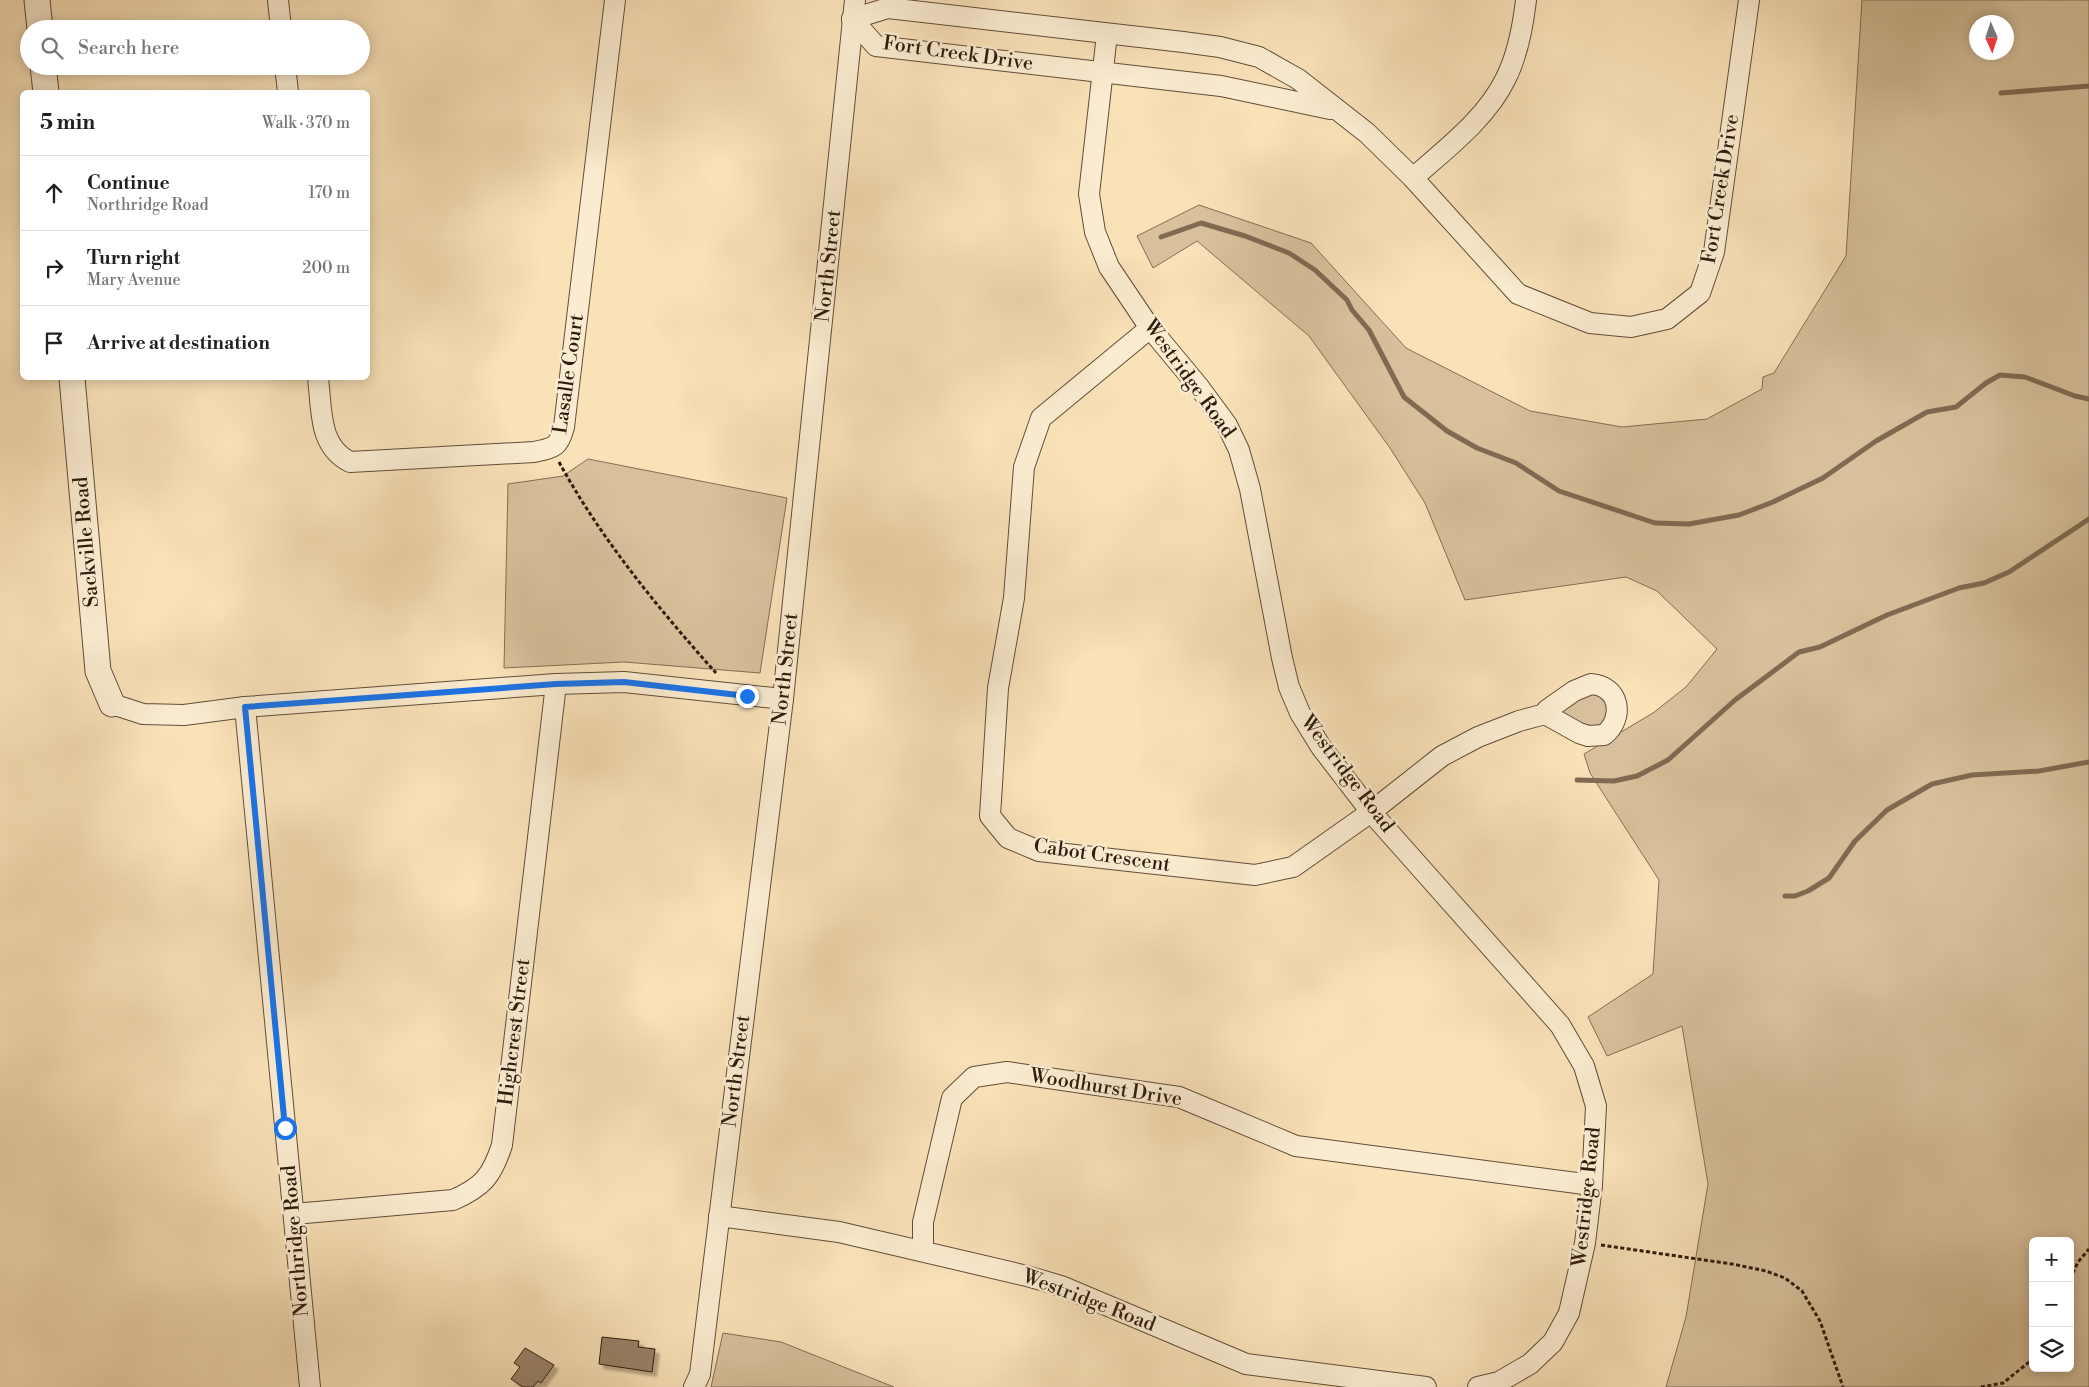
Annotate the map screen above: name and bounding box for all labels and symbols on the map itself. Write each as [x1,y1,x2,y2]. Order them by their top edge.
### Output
north arrow [1969,15,2014,60]
street label: Fort Creek Drive [881,31,1035,77]
street label: Fort Creek Drive [1697,112,1745,266]
street label: North Street [811,209,847,323]
street label: Lasalle Court [548,312,590,436]
street label: Westridge Road [1137,314,1241,444]
street label: Sackville Road [69,475,105,608]
street label: North Street [768,612,804,726]
route end [736,685,759,708]
street label: Westridge Road [1294,709,1400,838]
street label: Cabot Crescent [1032,834,1172,878]
street label: Highcrest Street [494,957,536,1107]
street label: North Street [718,1014,756,1128]
street label: Woodhurst Drive [1027,1063,1184,1112]
route start [274,1117,297,1140]
street label: Westridge Road [1567,1125,1607,1269]
street label: Northridge Road [277,1164,315,1318]
street label: Westridge Road [1018,1264,1160,1338]

